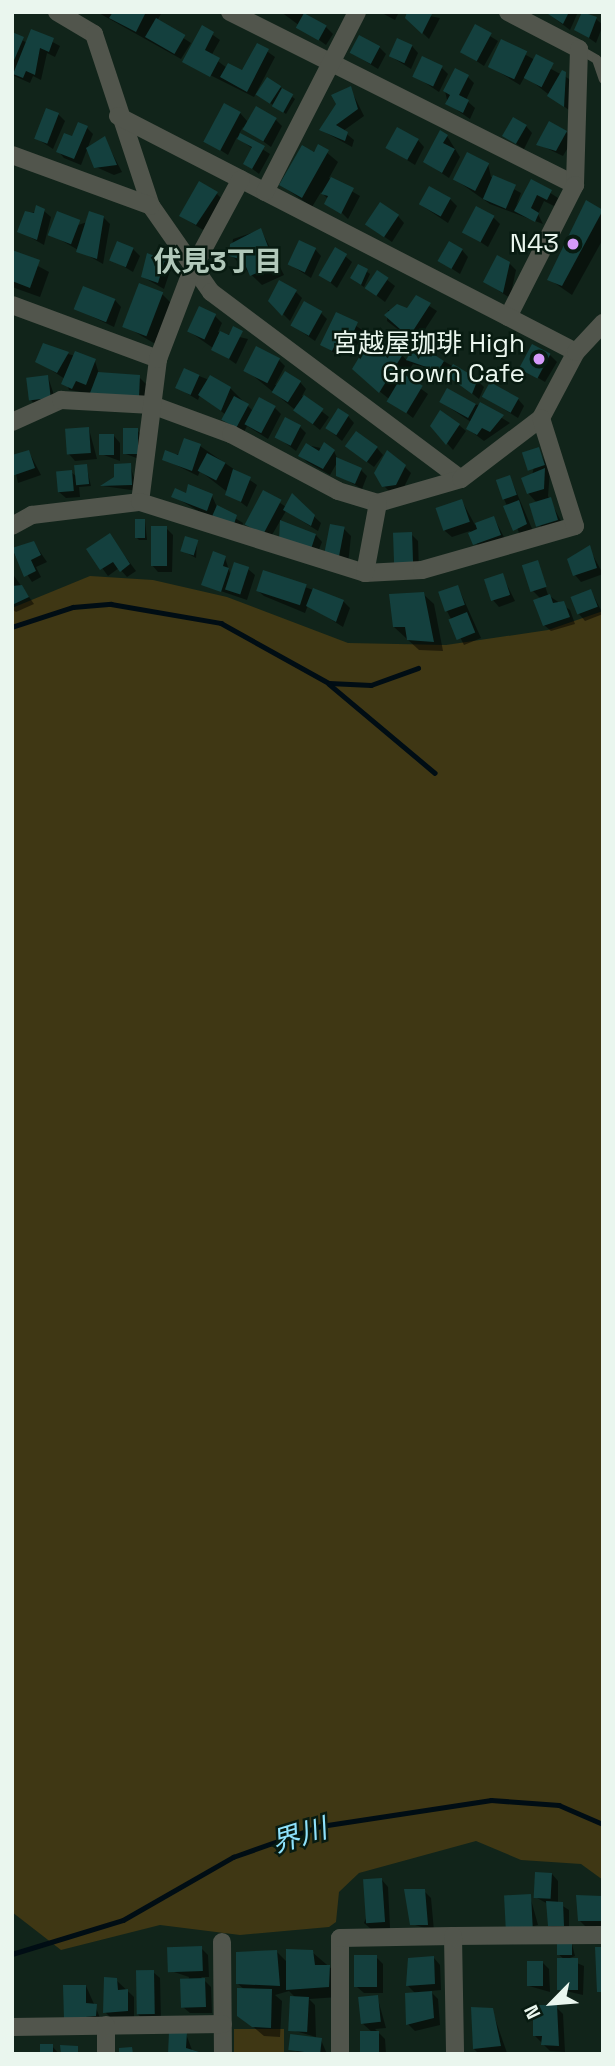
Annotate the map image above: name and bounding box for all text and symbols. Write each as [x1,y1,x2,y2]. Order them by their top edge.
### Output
place label: N43 [510,228,559,260]
marker: N43 [565,236,581,252]
district label: 伏見3丁目 [153,244,283,278]
place label: 宮越屋珈琲 High Grown Cafe [332,328,525,390]
marker: 宮越屋珈琲 High Grown Cafe [531,351,547,367]
water label: 界川 [267,1811,331,1859]
north arrow [517,1968,587,2038]
text: N [518,2001,547,2023]

